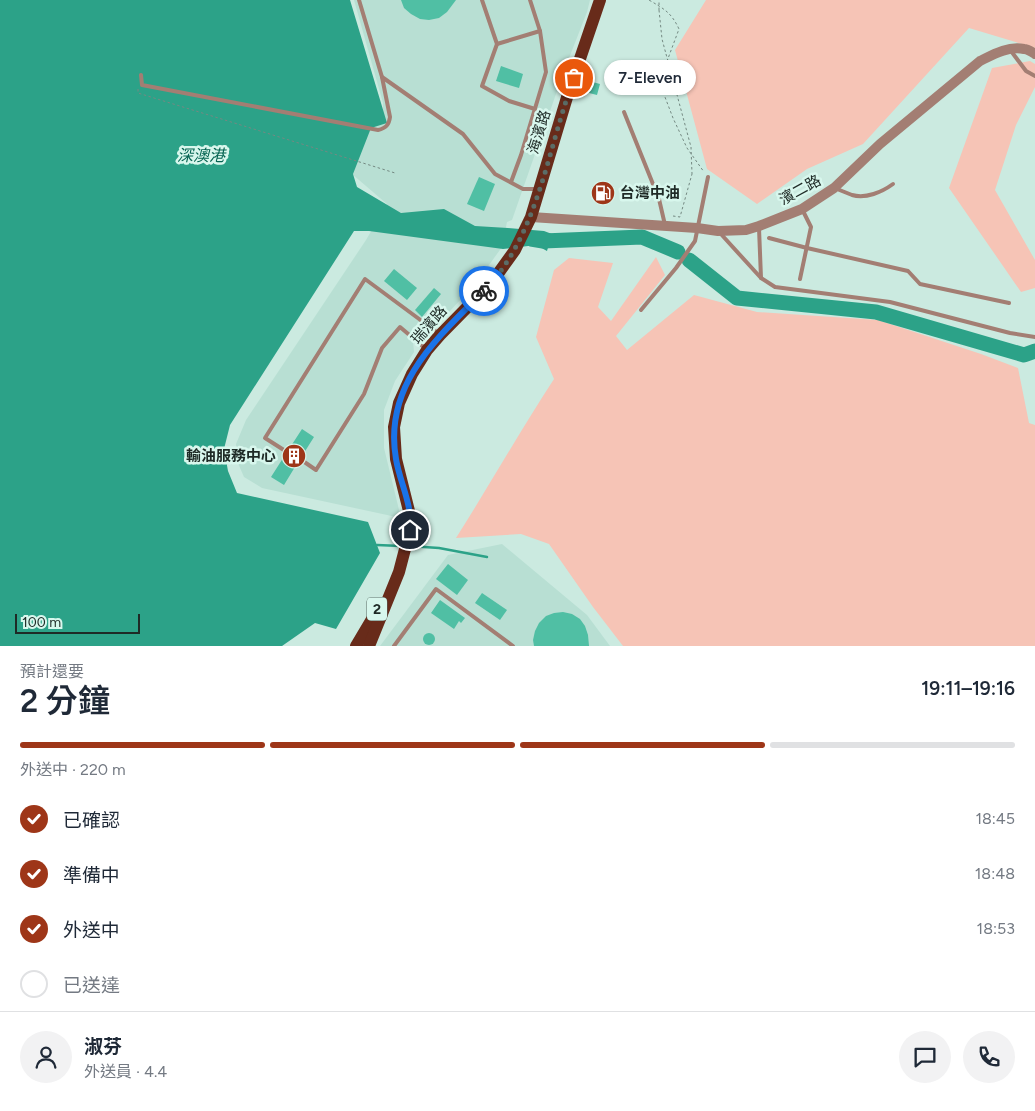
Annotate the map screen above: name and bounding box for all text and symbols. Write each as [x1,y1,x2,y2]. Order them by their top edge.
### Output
pin [553,57,595,99]
callout: 7-Eleven [604,60,696,96]
icon: bag [560,64,588,92]
text: 7-Eleven [618,68,682,87]
street label: 海濱路 [524,108,554,156]
water label: 深澳港 [177,146,227,165]
street label: 濱二路 [776,171,824,209]
fuel station icon: 台灣中油 [590,180,616,206]
place label: 台灣中油 [620,184,680,202]
courier [459,266,509,316]
icon: bike [470,277,498,305]
street label: 瑞濱路 [407,302,451,348]
building icon: 輸油服務中心 [281,443,307,469]
place label: 輸油服務中心 [186,447,276,465]
pin [389,509,431,551]
icon: home [396,516,424,544]
road number: 2 [367,598,387,620]
scale bar [15,611,140,634]
text: 100 m [22,614,61,631]
text: 預計還要 [20,662,84,681]
text: 19:11–19:16 [921,677,1015,700]
text: 2 分鐘 [20,682,110,720]
text: 外送中 · 220 m [20,760,126,779]
icon: check [20,805,48,833]
text: 已確認 [63,809,120,832]
text: 18:45 [975,809,1015,828]
icon: check [20,860,48,888]
text: 準備中 [63,864,120,887]
text: 18:48 [975,864,1015,883]
icon: check [20,915,48,943]
text: 外送中 [63,919,120,942]
text: 18:53 [977,919,1015,938]
text: 已送達 [63,974,120,997]
button: person [20,1031,72,1083]
button: chat [899,1031,951,1083]
button: phone [963,1031,1015,1083]
text: 淑芬 [84,1035,122,1058]
text: 外送員 · 4.4 [84,1062,167,1081]

